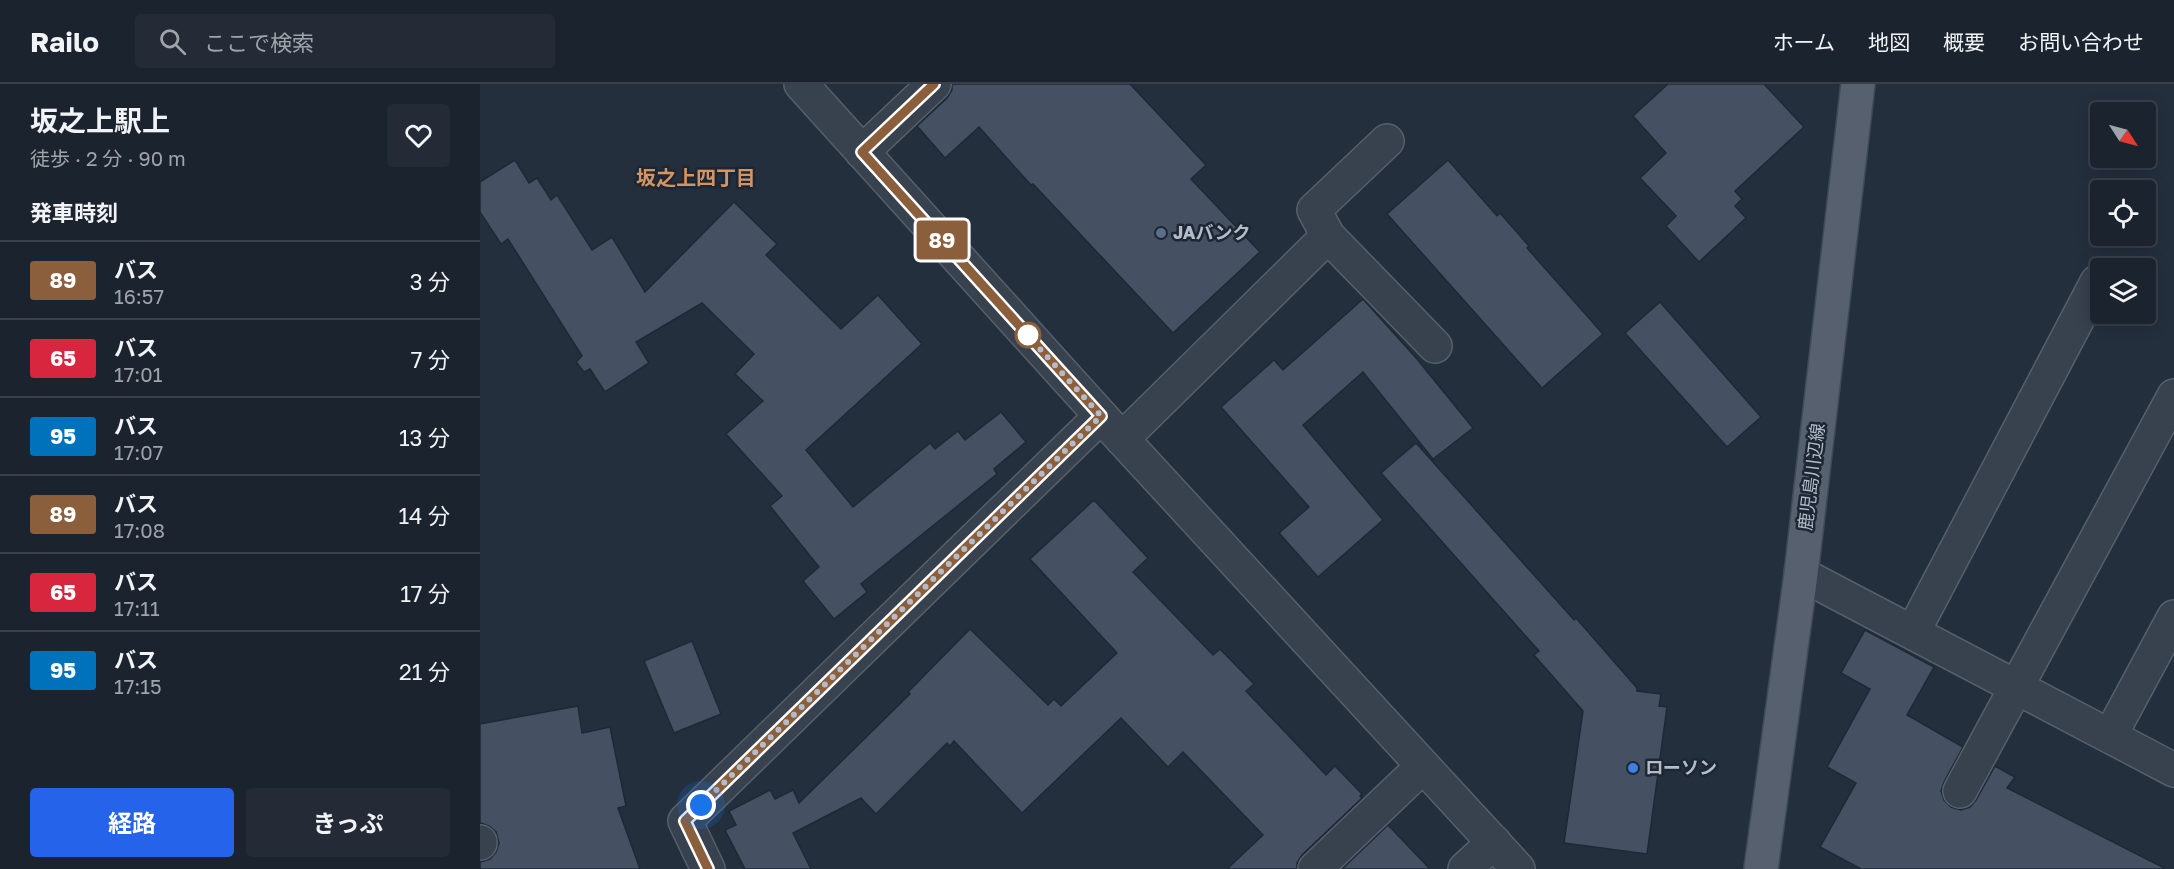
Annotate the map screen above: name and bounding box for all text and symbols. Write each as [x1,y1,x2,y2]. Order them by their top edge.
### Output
search box [135,14,555,68]
text: Railo [30,25,99,58]
icon: search [156,25,189,58]
text: ここで検索 [204,29,314,56]
text: ホーム [1773,29,1835,55]
text: 地図 [1868,29,1910,55]
text: 概要 [1943,29,1985,55]
text: お問い合わせ [2018,29,2144,55]
north arrow [2090,102,2156,168]
map controls [2090,102,2156,324]
text: 坂之上駅上 [30,104,170,137]
button: heart [387,104,450,167]
text: 徒歩 · 2 分 · 90 m [30,146,186,170]
district label: 坂之上四丁目 [636,165,756,189]
button: locate [2090,180,2156,246]
text: 発車時刻 [30,199,118,226]
line badge: 89 [915,220,969,260]
place label: JAバンク [1173,221,1251,243]
marker: JAバンク [1154,226,1168,240]
text: 89 [929,227,955,253]
text: バス [114,256,158,283]
button: layers [2090,258,2156,324]
text: 89 [50,267,76,293]
text: 3 分 [410,268,450,295]
text: 16:57 [114,284,164,308]
unlabelled marker [1015,322,1041,348]
text: バス [114,334,158,361]
text: 65 [50,345,76,371]
text: 7 分 [411,346,450,373]
text: 17:01 [114,362,162,386]
text: バス [114,412,158,439]
street label: 鹿児島川辺線 [1794,422,1829,532]
text: 95 [50,423,76,449]
text: 13 分 [399,424,450,451]
text: 17:07 [114,440,163,464]
text: バス [114,490,158,517]
text: 89 [50,501,76,527]
text: 14 分 [398,502,450,529]
text: 17:08 [114,518,165,542]
text: バス [114,568,158,595]
text: 65 [50,579,76,605]
text: 17 分 [400,580,450,607]
text: 17:11 [114,596,160,620]
text: バス [114,646,158,673]
text: 95 [50,657,76,683]
text: 21 分 [399,658,450,685]
text: 17:15 [114,674,162,698]
place label: ローソン [1645,756,1717,778]
marker: ローソン [1626,761,1640,775]
button: 経路 [30,788,234,857]
button: きっぷ [246,788,450,857]
your location [686,790,716,820]

